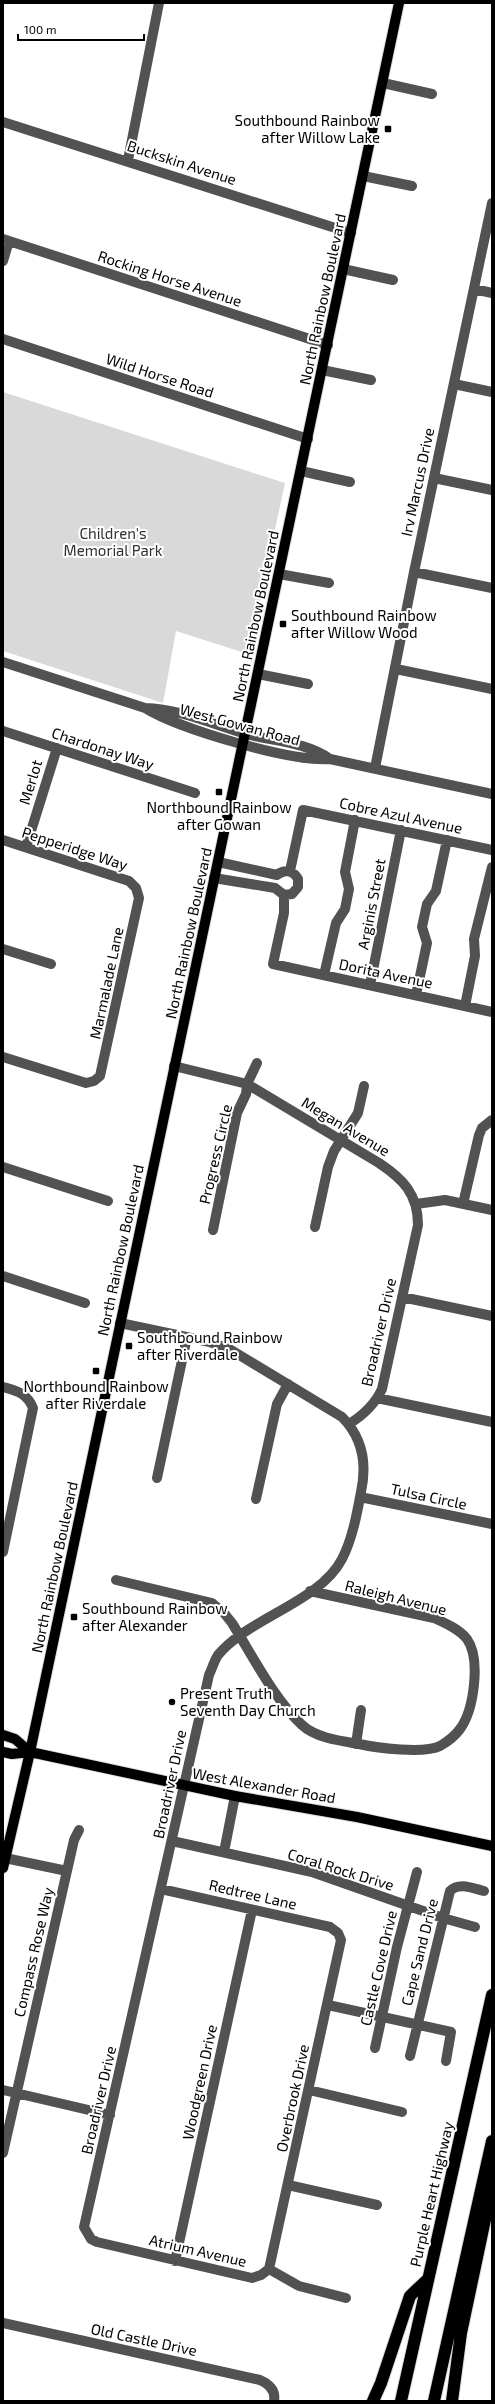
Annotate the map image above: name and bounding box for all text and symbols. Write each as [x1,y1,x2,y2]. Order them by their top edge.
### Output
scale bar [18,16,144,42]
text: 100 m [24,22,56,36]
place label: Southbound Rainbow after Willow Lake [234,111,380,146]
marker: Southbound Rainbow after Willow Lake [383,124,393,134]
street label: Buckskin Avenue [125,136,239,188]
street label: North Rainbow Boulevard [295,212,349,386]
street label: Rocking Horse Avenue [96,246,244,310]
street label: Wild Horse Road [104,349,216,401]
street label: Irv Marcus Drive [397,426,437,538]
park label: Children's Memorial Park [64,524,163,559]
street label: North Rainbow Boulevard [228,529,282,703]
place label: Southbound Rainbow after Willow Wood [291,606,437,641]
marker: Southbound Rainbow after Willow Wood [278,619,288,629]
street label: West Gowan Road [178,699,302,749]
street label: Chardonay Way [50,723,156,773]
street label: Merlot [15,757,45,807]
marker: Northbound Rainbow after Gowan [214,787,224,797]
street label: Cobre Azul Avenue [338,793,464,837]
place label: Northbound Rainbow after Gowan [146,798,292,833]
street label: Pepperidge Way [20,822,130,874]
street label: North Rainbow Boulevard [161,846,215,1020]
street label: Arginis Street [353,857,389,951]
street label: Marmalade Lane [85,925,127,1041]
street label: Dorita Avenue [337,954,435,992]
street label: Megan Avenue [299,1093,393,1159]
street label: Progress Circle [195,1102,235,1206]
street label: North Rainbow Boulevard [93,1163,147,1337]
street label: Broadriver Drive [357,1276,399,1388]
place label: Southbound Rainbow after Riverdale [137,1328,283,1363]
marker: Southbound Rainbow after Riverdale [124,1341,134,1351]
marker: Northbound Rainbow after Riverdale [91,1366,101,1376]
place label: Northbound Rainbow after Riverdale [23,1377,169,1412]
street label: Tulsa Circle [389,1479,469,1513]
street label: North Rainbow Boulevard [27,1480,81,1654]
street label: Raleigh Avenue [343,1576,449,1618]
place label: Southbound Rainbow after Alexander [82,1599,228,1634]
marker: Southbound Rainbow after Alexander [69,1612,79,1622]
place label: Present Truth Seventh Day Church [180,1684,316,1719]
marker: Present Truth Seventh Day Church [167,1697,177,1707]
street label: Broadriver Drive [149,1728,189,1840]
street label: West Alexander Road [191,1764,337,1806]
street label: Coral Rock Drive [286,1844,396,1894]
street label: Redtree Lane [207,1875,299,1913]
street label: Compass Rose Way [9,1885,57,2019]
street label: Cape Sand Drive [397,1897,441,2007]
street label: Castle Cove Drive [356,1909,400,2027]
street label: Woodgreen Drive [178,2023,220,2141]
street label: Overbrook Drive [272,2042,312,2154]
street label: Broadriver Drive [77,2044,119,2156]
street label: Purple Heart Highway [406,2119,457,2268]
street label: Atrium Avenue [147,2230,249,2270]
street label: Old Castle Drive [89,2319,199,2359]

